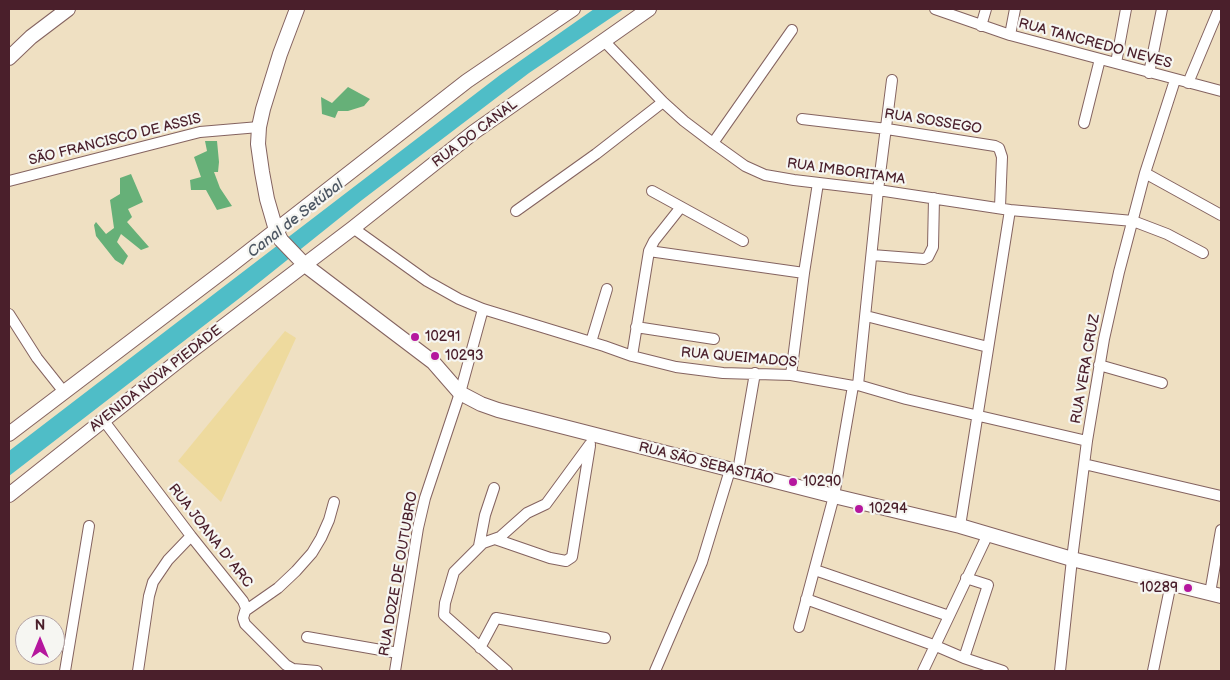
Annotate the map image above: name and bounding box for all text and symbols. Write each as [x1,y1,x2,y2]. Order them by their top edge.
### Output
street label: RUA TANCREDO NEVES [1017,15,1173,73]
street label: RUA DO CANAL [429,97,521,171]
street label: RUA SOSSEGO [883,106,983,138]
street label: SÃO FRANCISCO DE ASSIS [27,110,203,170]
street label: RUA IMBORITAMA [786,155,906,189]
water label: Canal de Setúbal [245,176,347,262]
street label: RUA VERA CRUZ [1068,313,1104,425]
street label: AVENIDA NOVA PIEDADE [87,322,225,436]
place label: 10291 [425,329,460,345]
marker: 10291 [409,331,421,343]
street label: RUA QUEIMADOS [680,345,798,371]
place label: 10293 [445,348,484,364]
marker: 10293 [429,350,441,362]
street label: RUA SÃO SEBASTIÃO [637,439,775,489]
place label: 10290 [803,474,841,490]
marker: 10290 [787,476,799,488]
street label: RUA JOANA D' ARC [164,481,256,591]
street label: RUA DOZE DE OUTUBRO [376,490,422,658]
place label: 10294 [869,501,908,517]
marker: 10294 [853,503,865,515]
place label: 10289 [1140,580,1178,596]
marker: 10289 [1182,582,1194,594]
north arrow [15,615,65,665]
text: N [35,617,45,634]

